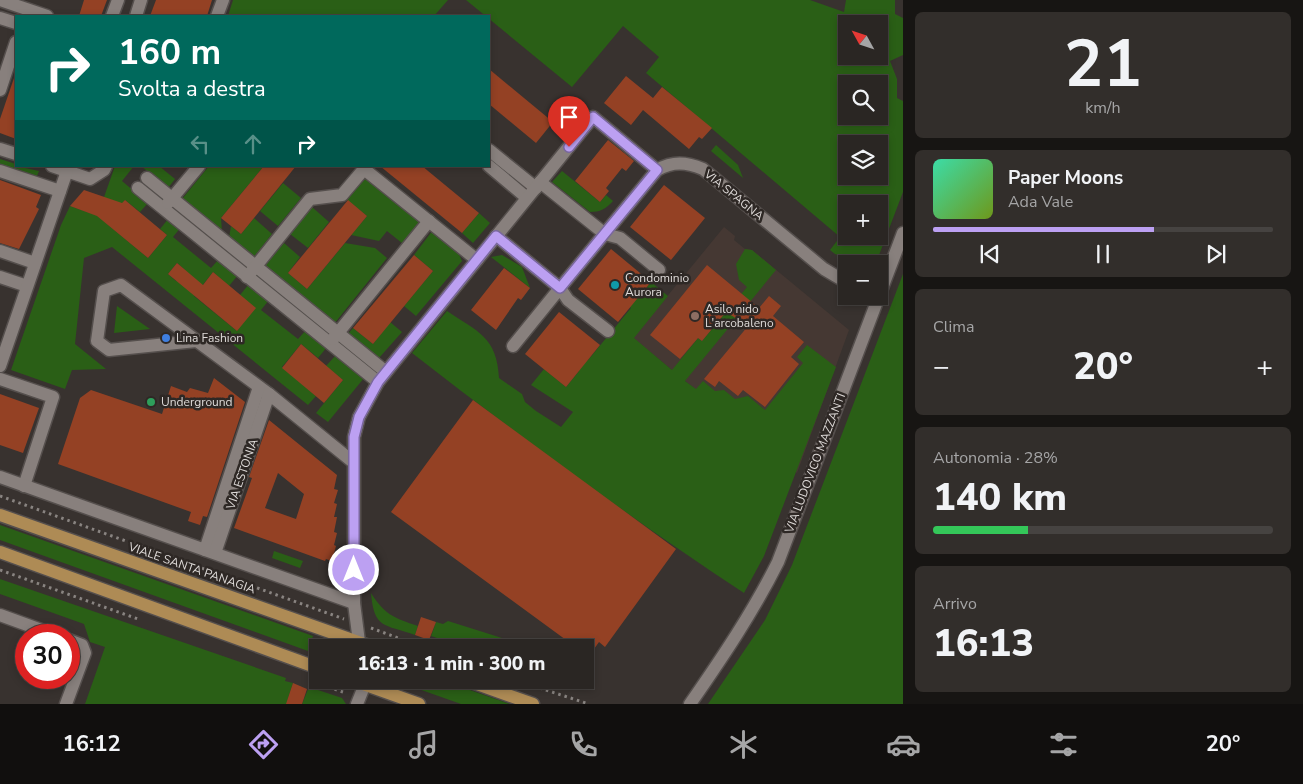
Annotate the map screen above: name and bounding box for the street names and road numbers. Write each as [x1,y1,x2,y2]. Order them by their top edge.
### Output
street label: VIA SPAGNA [700,165,767,224]
street label: VIA LUDOVICO MAZZANTI [781,391,849,536]
street label: VIA ESTONIA [222,436,262,512]
street label: VIALE SANTA PANAGIA [125,538,258,597]

